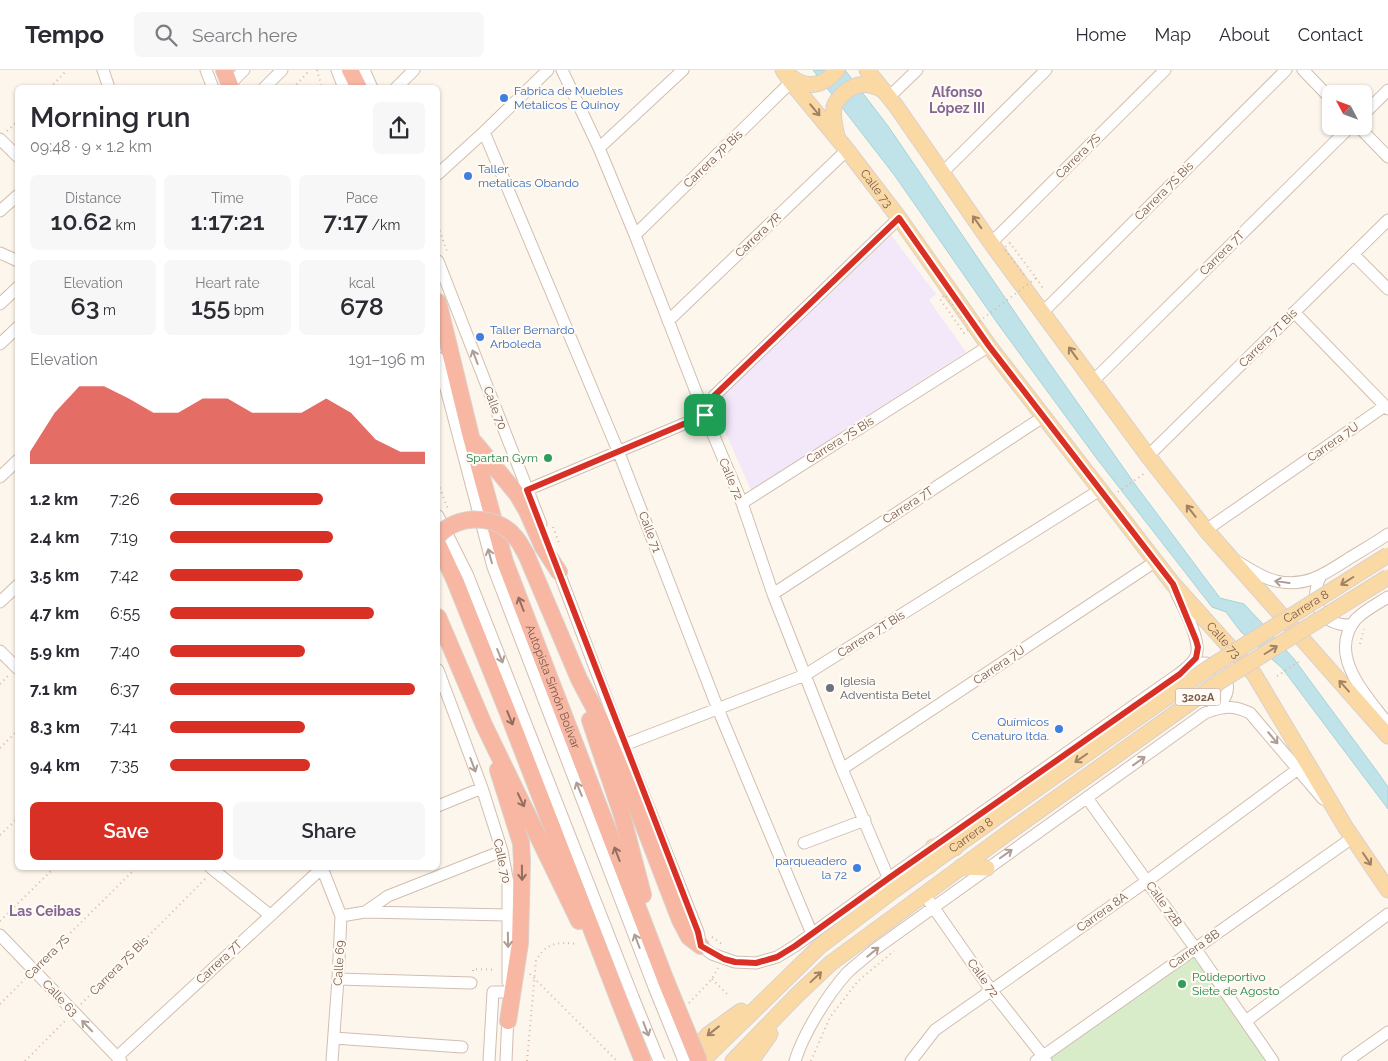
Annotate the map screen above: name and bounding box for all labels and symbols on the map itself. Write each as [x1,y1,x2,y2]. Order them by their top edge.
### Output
place label: Fabrica de Muebles Metalicos E Quinoy [514,84,623,112]
district label: Alfonso López III [929,84,985,116]
north arrow [1322,85,1372,135]
marker: Fabrica de Muebles Metalicos E Quinoy [498,92,510,104]
one-way arrow [809,104,820,117]
street label: Carrera 7P Bis [680,127,746,191]
street label: Carrera 7S [1053,131,1103,181]
street label: Carrera 7S Bis [1132,159,1196,223]
place label: Taller metalicas Obando [478,162,579,190]
street label: Calle 73 [857,167,895,210]
marker: Taller metalicas Obando [462,170,474,182]
street label: Carrera 7R [732,210,784,260]
one-way arrow [972,215,982,229]
street label: Carrera 7T [1197,227,1248,278]
street label: Carrera 7T Bis [1236,306,1300,370]
place label: Taller Bernardo Arboleda [490,323,575,351]
marker: Taller Bernardo Arboleda [474,331,486,343]
one-way arrow [1068,346,1078,360]
one-way arrow [470,350,479,365]
street label: Calle 70 [480,384,510,432]
pin [684,394,726,436]
street label: Carrera 7S Bis [804,414,877,466]
street label: Carrera 7U [1305,419,1361,465]
place label: Spartan Gym [466,451,538,465]
marker: Spartan Gym [542,452,554,464]
street label: Calle 72 [716,456,746,502]
street label: Carrera 7T [880,483,936,527]
one-way arrow [1186,505,1197,518]
street label: Calle 71 [636,509,664,555]
one-way arrow [485,548,494,564]
one-way arrow [1340,576,1354,586]
one-way arrow [1275,577,1291,587]
street label: Carrera 8 [1281,587,1331,626]
one-way arrow [516,597,525,612]
street label: Carrera 7T Bis [835,608,907,660]
street label: Calle 73 [1204,619,1244,661]
street label: Autopista Simón Bolívar [523,623,583,751]
street label: Carrera 7U [970,643,1028,687]
one-way arrow [1264,645,1278,655]
one-way arrow [496,648,505,663]
place label: Iglesia Adventista Betel [840,674,932,702]
one-way arrow [1338,680,1349,693]
marker: Iglesia Adventista Betel [824,682,836,694]
road number: 3202A [1176,688,1220,706]
one-way arrow [506,710,516,725]
place label: Químicos Cenaturo ltda. [971,715,1049,743]
marker: Químicos Cenaturo ltda. [1053,723,1065,735]
one-way arrow [1267,731,1278,744]
one-way arrow [1074,753,1088,763]
one-way arrow [1132,756,1146,766]
one-way arrow [469,757,478,772]
one-way arrow [574,782,583,797]
one-way arrow [517,792,526,807]
street label: Carrera 8 [946,815,996,856]
street label: Calle 70 [490,837,514,885]
one-way arrow [612,847,621,862]
one-way arrow [999,849,1013,859]
one-way arrow [1362,852,1372,866]
place label: parqueadero la 72 [775,854,847,882]
marker: parqueadero la 72 [851,862,863,874]
one-way arrow [517,864,527,881]
street label: Calle 72B [1143,879,1185,929]
street label: Carrera 8A [1074,889,1130,935]
district label: Las Ceibas [9,903,81,919]
street label: Carrera 8B [1166,926,1222,972]
street label: Carrera 7S [22,932,72,982]
one-way arrow [503,932,513,948]
street label: Carrera 7S Bis [87,934,151,998]
one-way arrow [632,934,641,949]
street label: Carrera 7T [193,937,245,987]
street label: Calle 69 [331,940,347,986]
one-way arrow [866,946,879,957]
street label: Calle 72 [964,956,1002,1000]
place label: Polideportivo Siete de Agosto [1192,970,1279,998]
one-way arrow [810,971,823,983]
street label: Calle 63 [39,977,81,1019]
marker: Polideportivo Siete de Agosto [1176,978,1188,990]
one-way arrow [81,1019,93,1032]
one-way arrow [642,1021,651,1036]
one-way arrow [707,1026,720,1037]

